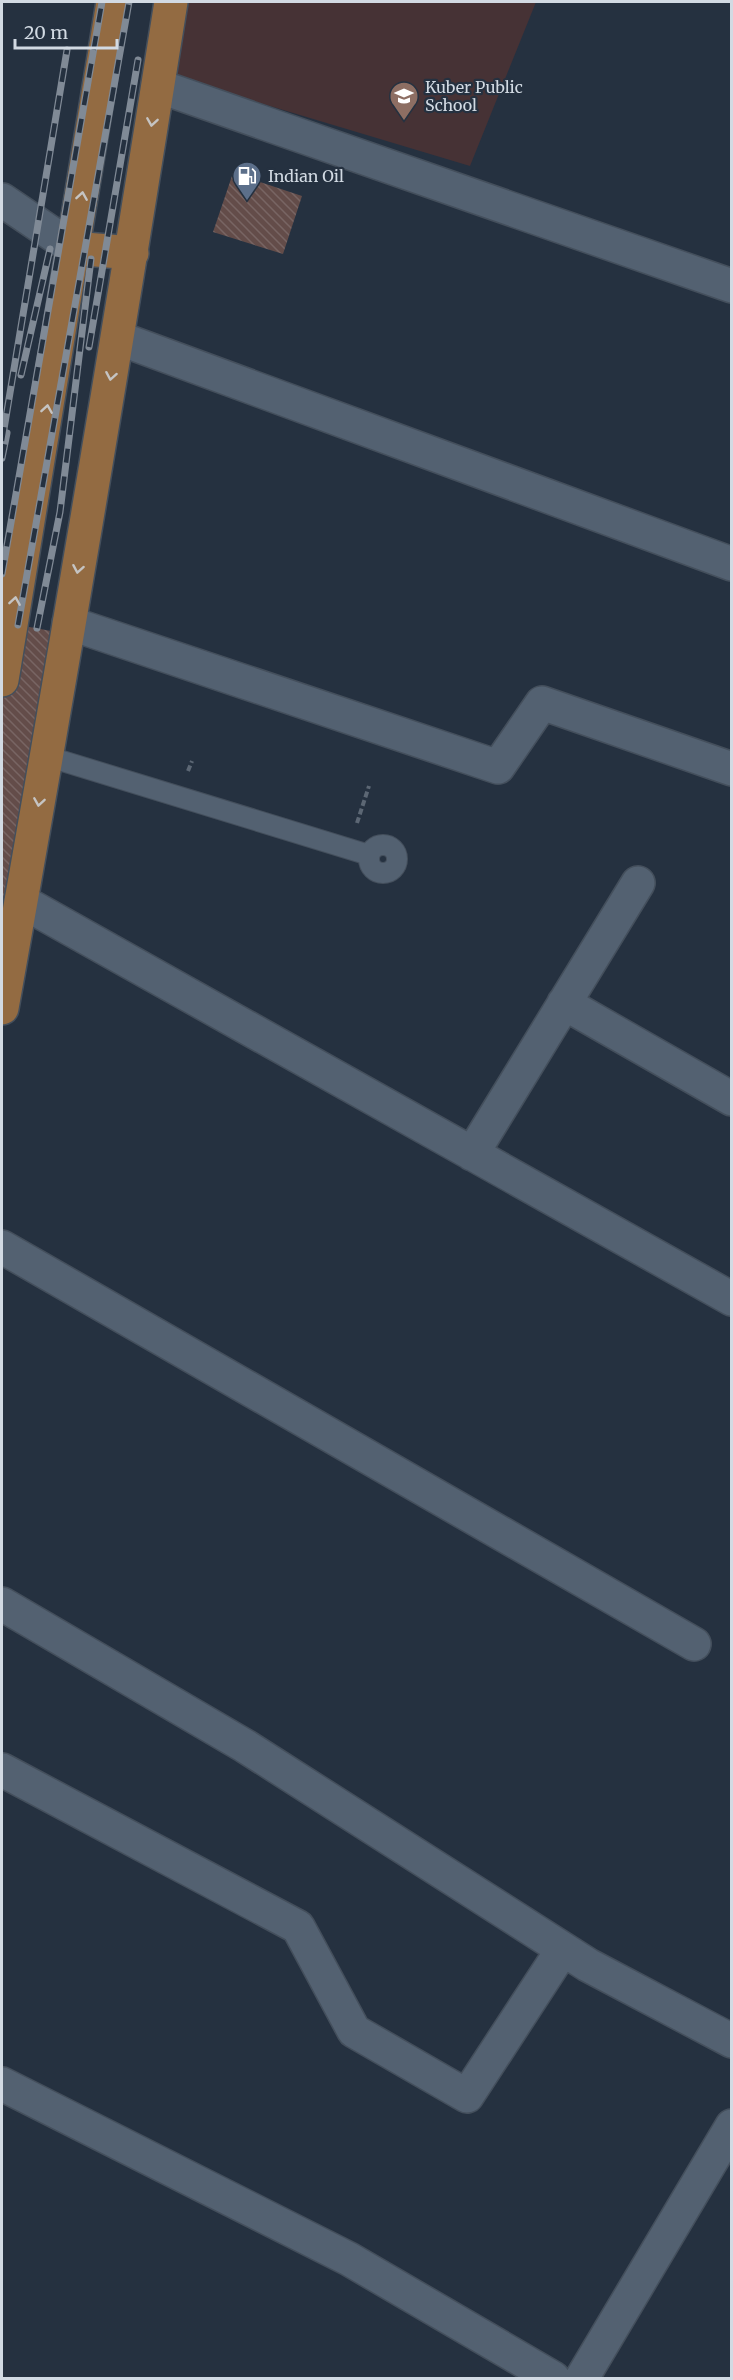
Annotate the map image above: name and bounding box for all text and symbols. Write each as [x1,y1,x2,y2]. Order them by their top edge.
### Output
scale bar [15,12,117,50]
text: 20 m [24,21,68,44]
place label: Kuber Public School [425,77,523,115]
school or university icon: Kuber Public School [388,80,420,122]
one-way arrow [146,116,159,126]
fuel station icon: Indian Oil [231,160,263,202]
place label: Indian Oil [268,166,344,186]
one-way arrow [75,191,87,200]
one-way arrow [105,371,118,381]
one-way arrow [40,404,52,414]
one-way arrow [73,564,85,573]
one-way arrow [8,597,20,606]
one-way arrow [33,798,45,807]

